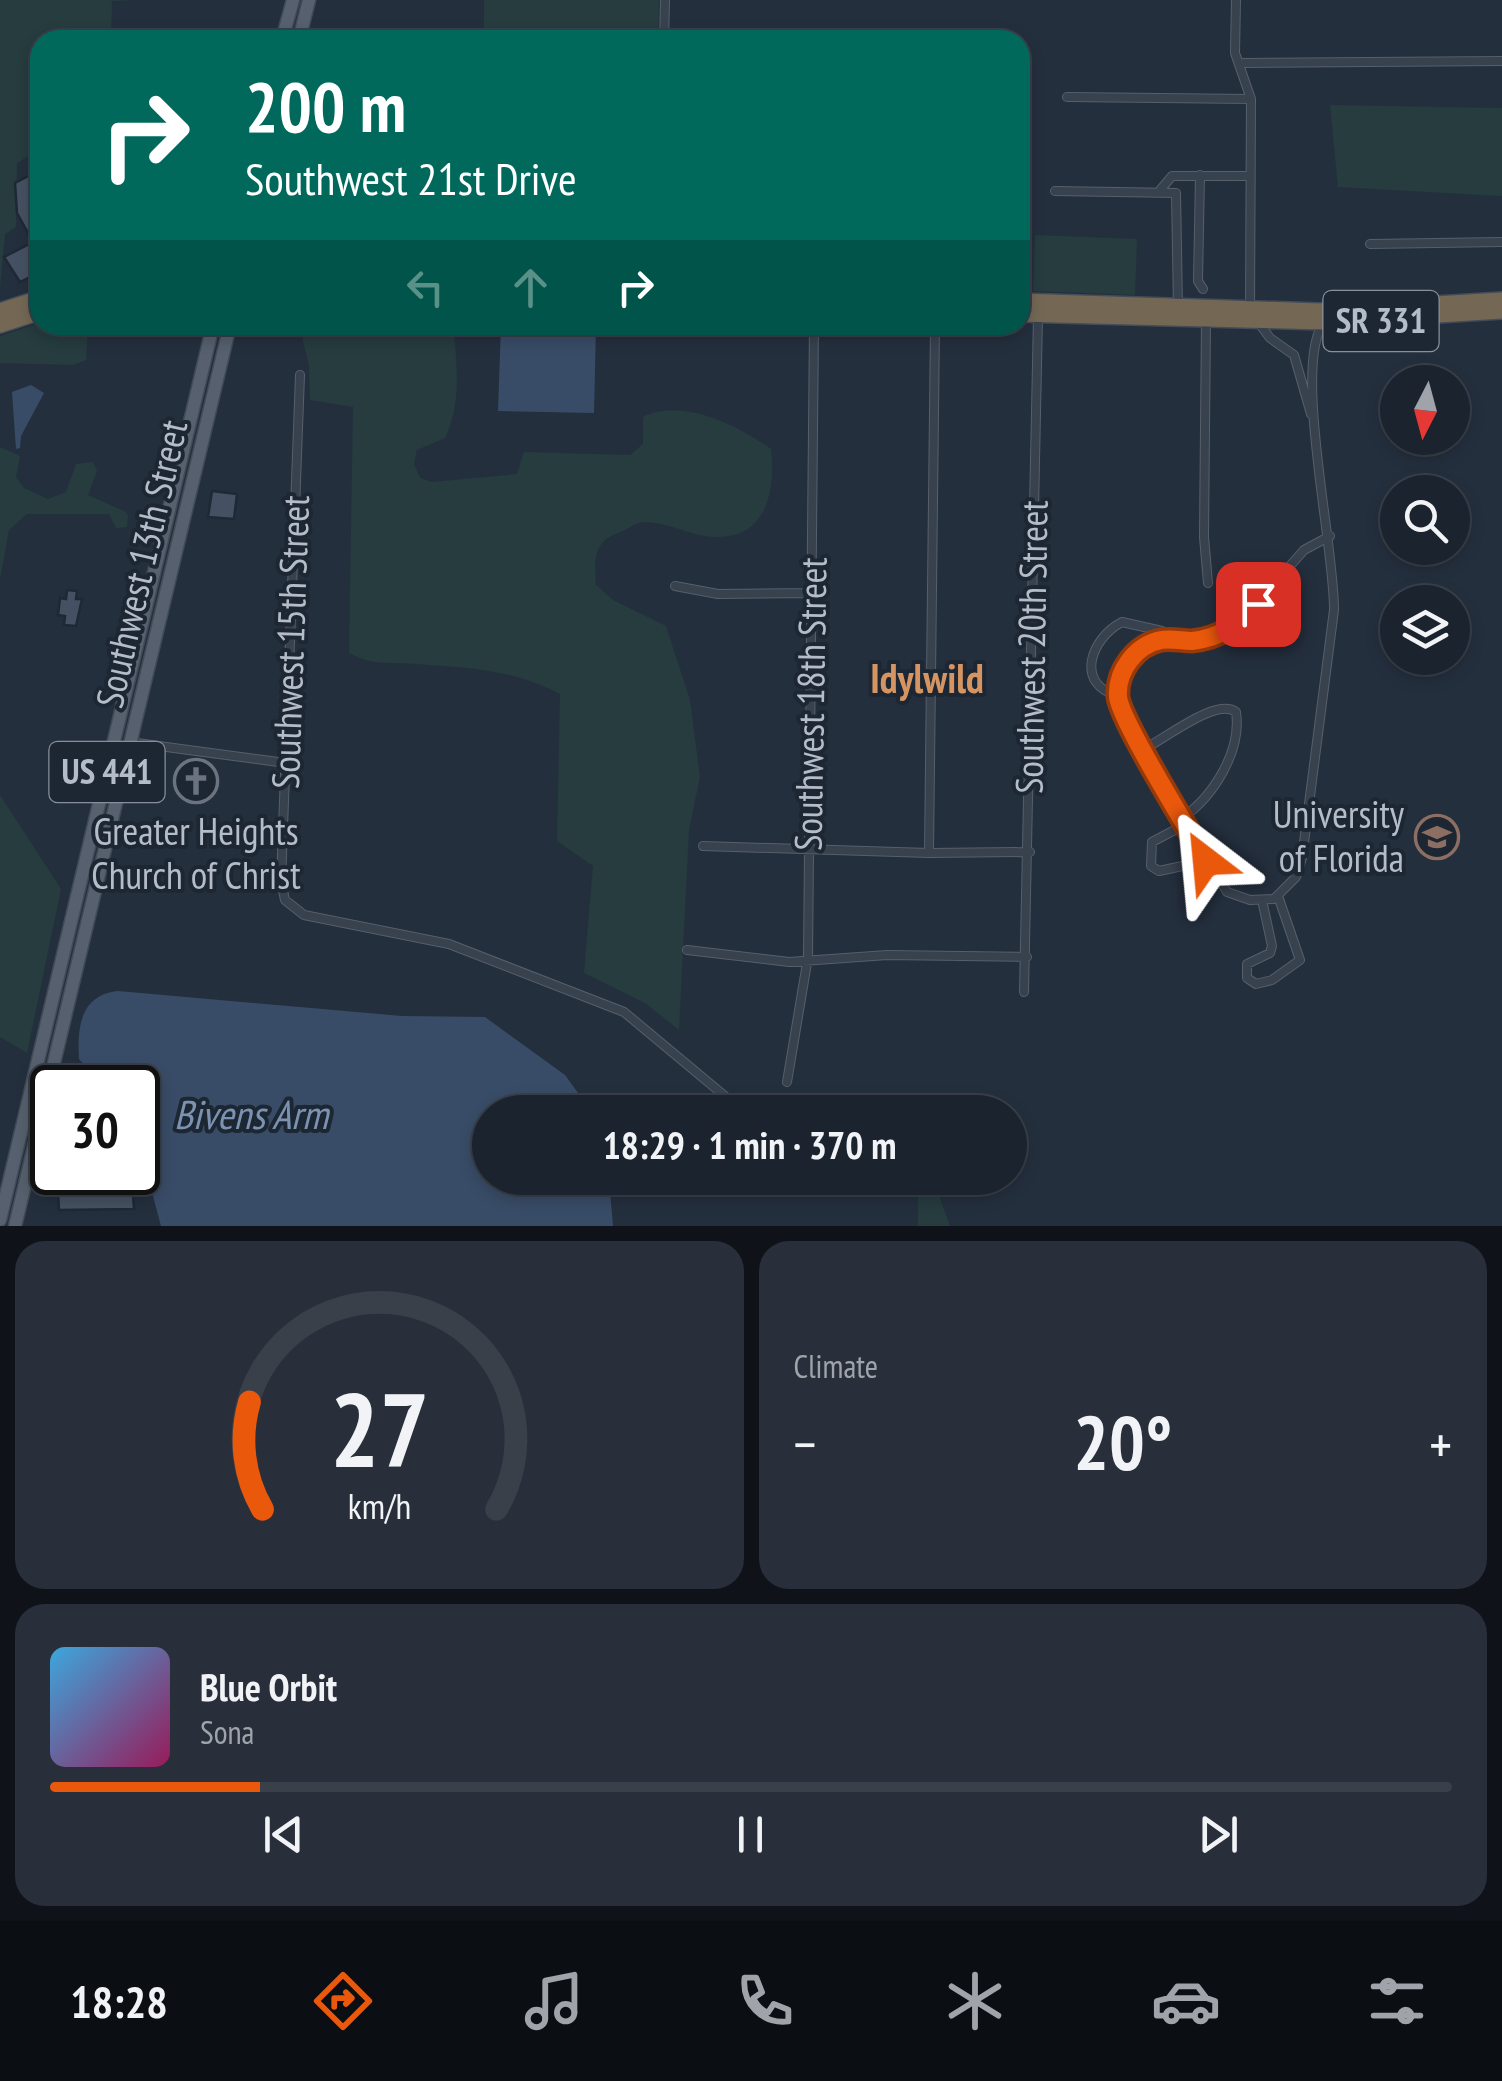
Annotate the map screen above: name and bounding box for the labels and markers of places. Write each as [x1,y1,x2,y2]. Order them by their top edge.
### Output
pin [1216,562,1301,647]
church icon: Greater Heights Church of Christ [173,758,219,804]
place label: University of Florida [1273,789,1405,882]
place label: Greater Heights Church of Christ [91,806,301,899]
school or university icon: University of Florida [1414,814,1460,860]

